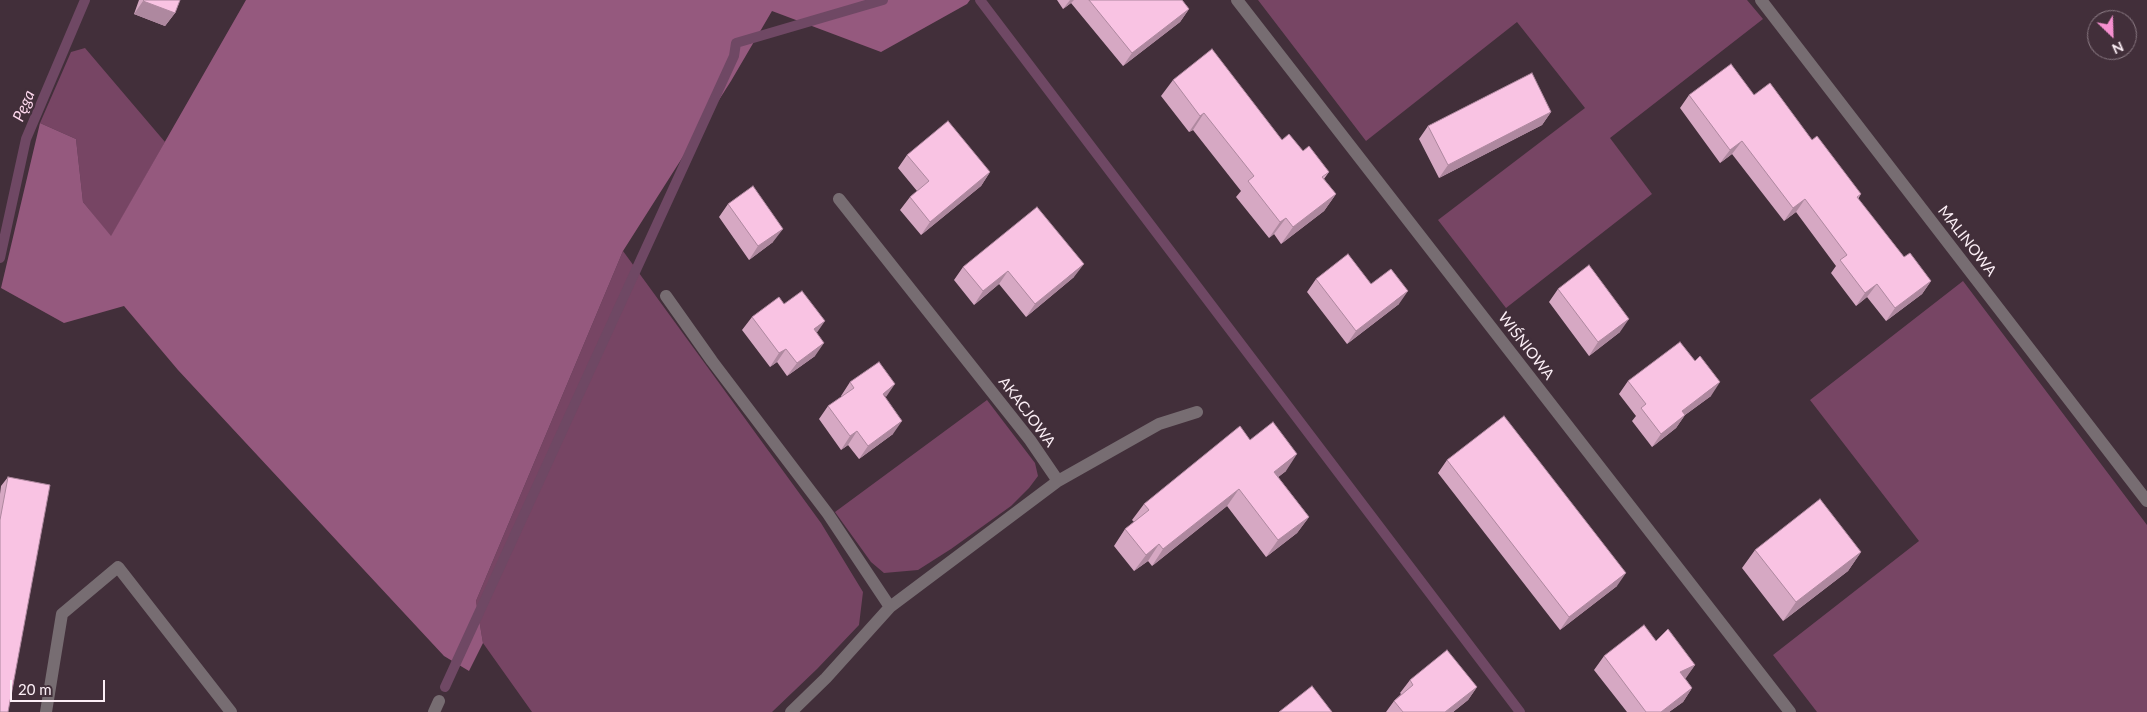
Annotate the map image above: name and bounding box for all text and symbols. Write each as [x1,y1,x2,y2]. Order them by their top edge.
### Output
north arrow [2087,10,2137,60]
text: N [2110,38,2126,58]
water label: Pęga [9,88,39,124]
street label: MALINOWA [1934,202,2000,280]
street label: WIŚNIOWA [1494,309,1558,383]
street label: AKACJOWA [995,373,1059,451]
scale bar [12,670,108,702]
text: 20 m [18,680,52,698]

